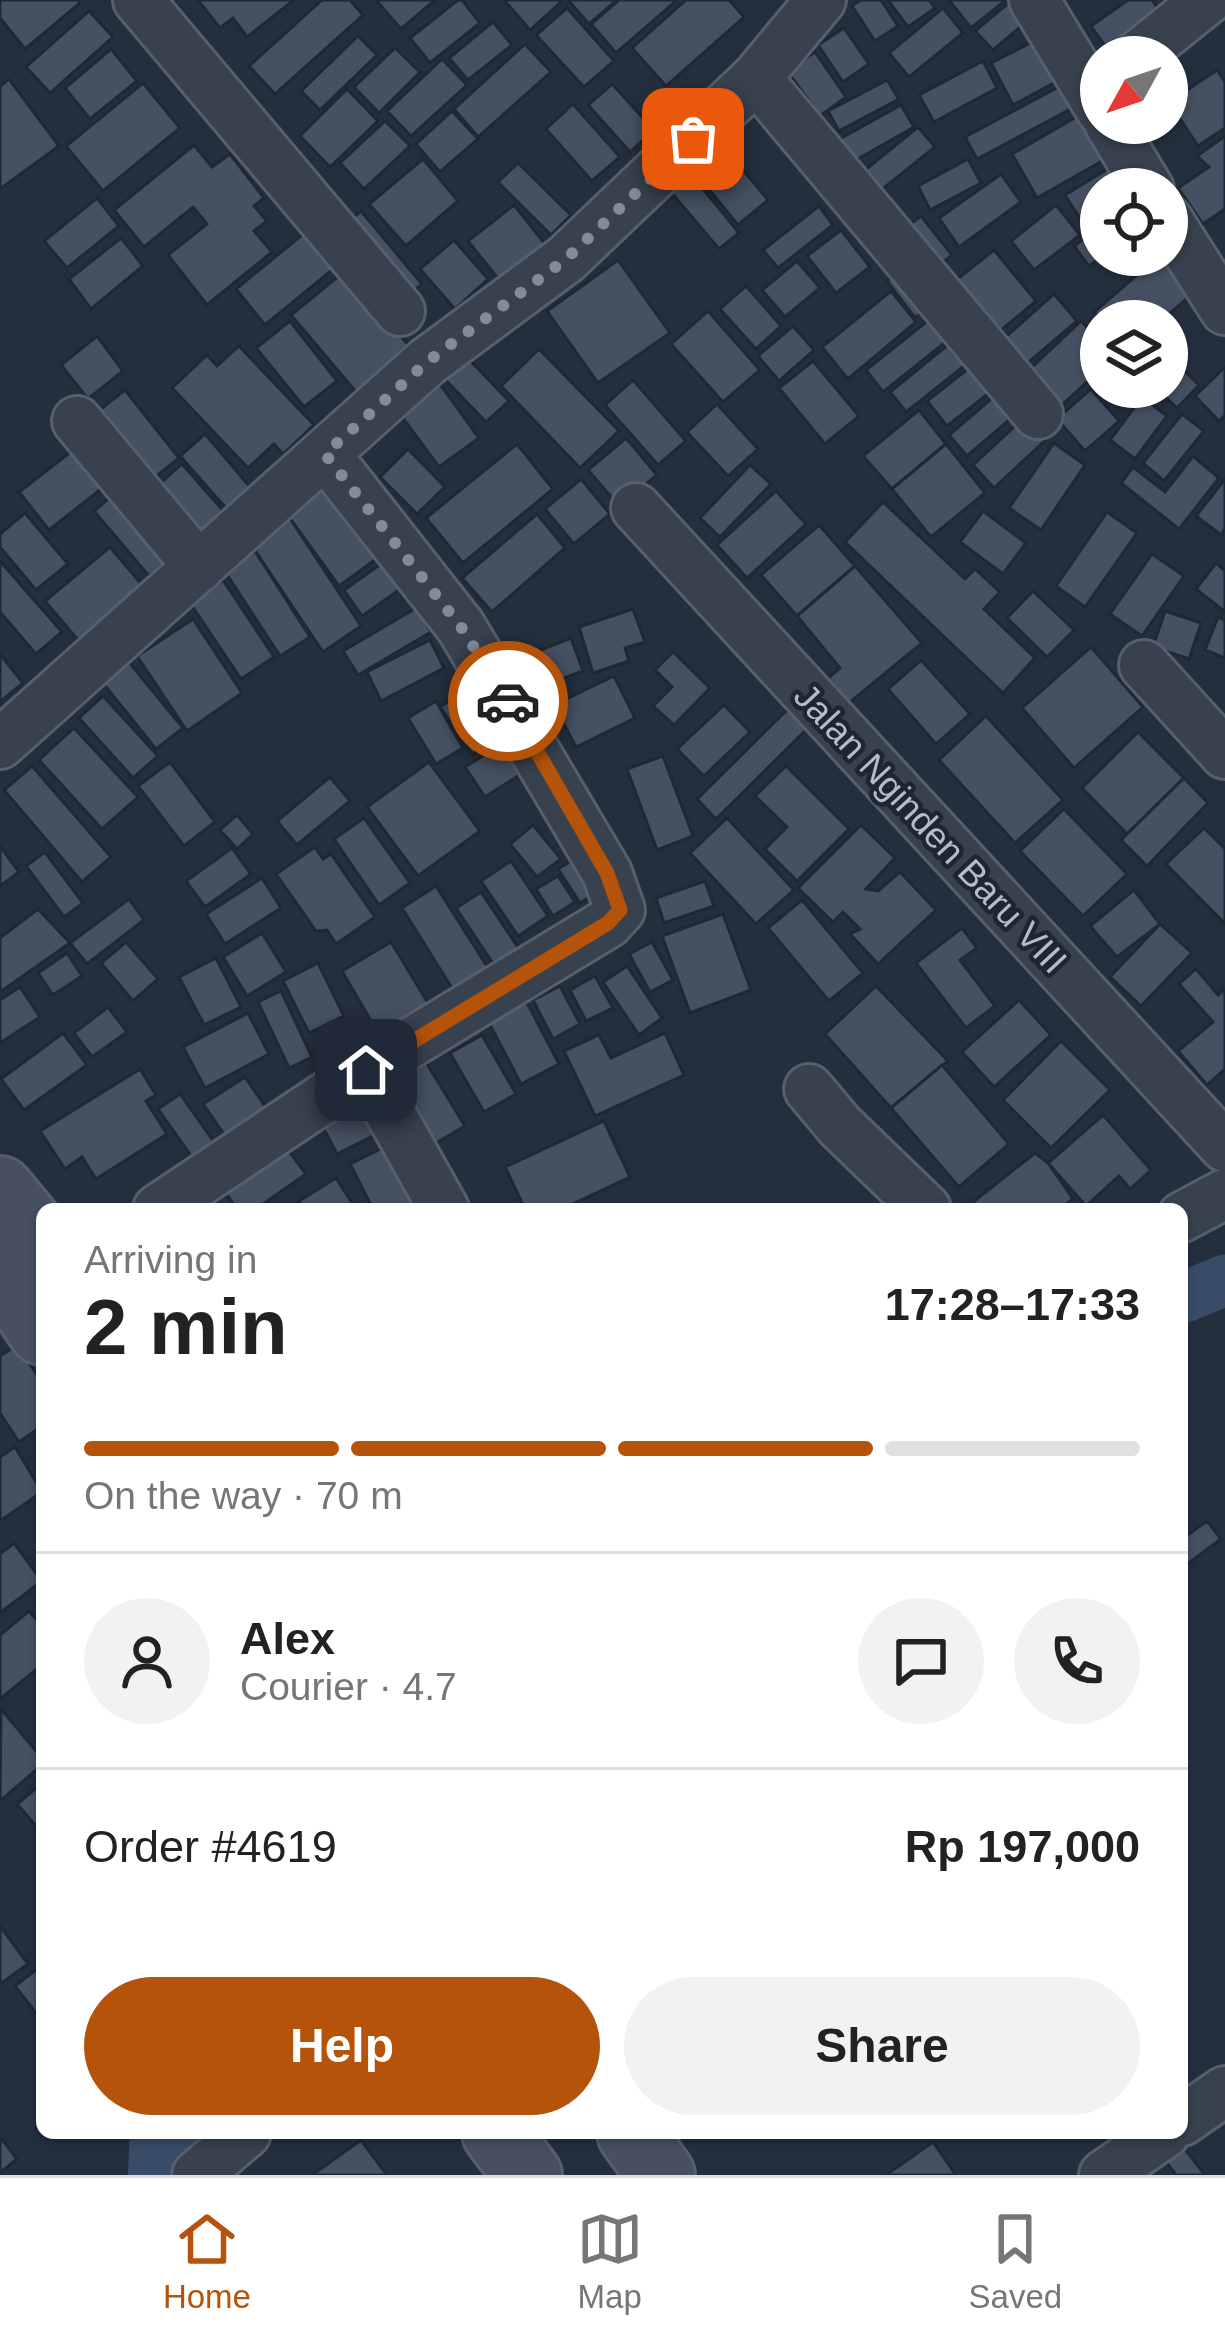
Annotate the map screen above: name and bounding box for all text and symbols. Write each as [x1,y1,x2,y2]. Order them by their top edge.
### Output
north arrow [1080,36,1188,144]
map controls [1080,36,1188,408]
pin [642,88,744,190]
icon: bag [660,106,726,172]
button: locate [1080,168,1188,276]
button: layers [1080,300,1188,408]
courier [448,641,568,761]
icon: car [475,668,541,734]
street label: Jalan Nginden Baru VIII [786,675,1075,981]
pin [315,1019,417,1121]
icon: home [333,1037,399,1103]
text: Arriving in [84,1238,257,1281]
text: 17:28–17:33 [885,1279,1140,1330]
text: 2 min [84,1283,288,1371]
text: On the way · 70 m [84,1474,403,1517]
button: person [84,1598,210,1724]
button: chat [858,1598,984,1724]
button: phone [1014,1598,1140,1724]
text: Alex [240,1613,335,1664]
text: Courier · 4.7 [240,1665,457,1708]
text: Order #4619 [84,1821,337,1872]
text: Rp 197,000 [905,1821,1140,1872]
button: Help [84,1977,600,2115]
button: Share [624,1977,1140,2115]
tab: Home [163,2206,251,2316]
tab: Map [577,2206,643,2316]
tab: Saved [969,2206,1062,2316]

